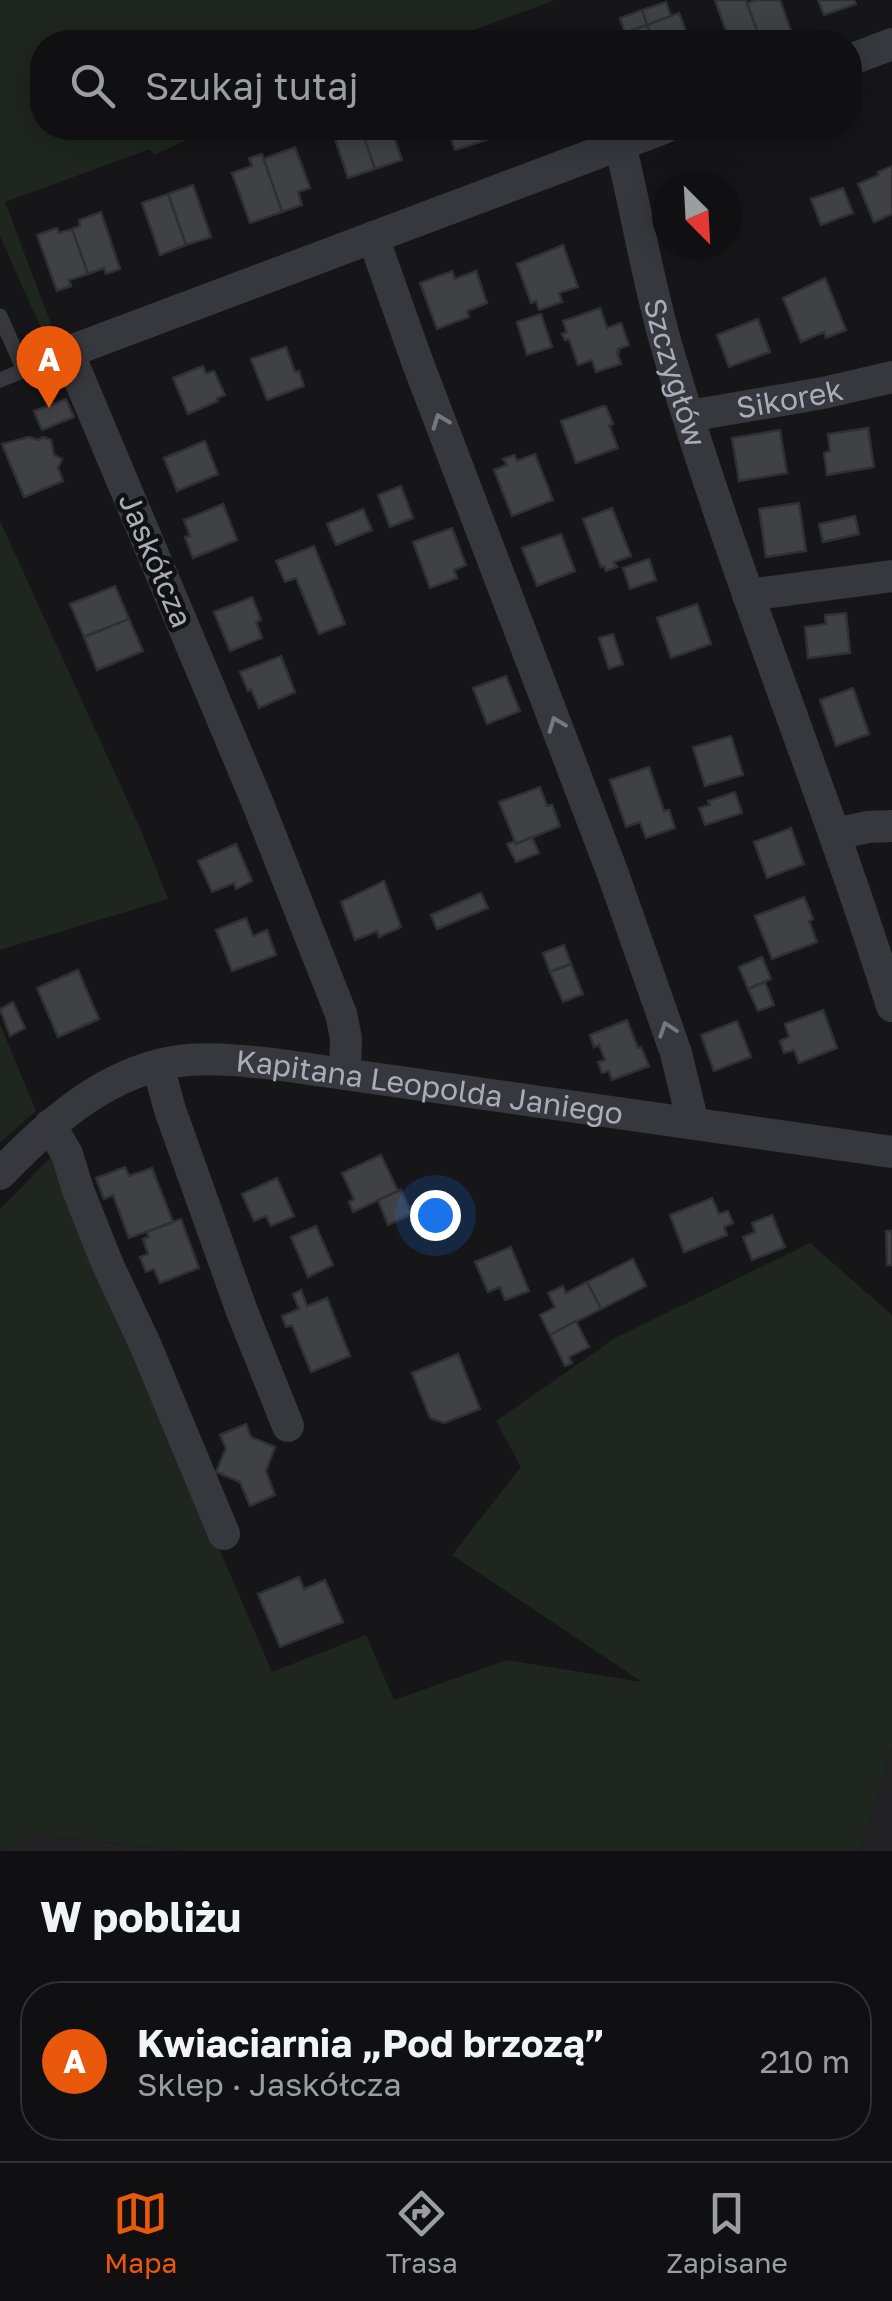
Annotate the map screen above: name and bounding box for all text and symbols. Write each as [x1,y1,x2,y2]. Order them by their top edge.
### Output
search box [30,30,862,140]
icon: search [65,58,120,113]
text: Szukaj tutaj [145,63,359,108]
north arrow [652,170,742,260]
street label: Szczygłów [637,295,714,451]
pin: A [17,326,82,408]
street label: Sikorek [734,371,846,426]
one-way arrow [431,413,451,430]
street label: Jaskółcza [112,487,200,633]
one-way arrow [547,717,567,734]
one-way arrow [659,1022,679,1039]
street label: Kapitana Leopolda Janiego [234,1042,625,1131]
your location [410,1190,461,1241]
text: W pobliżu [40,1891,241,1941]
text: Kwiaciarnia „Pod brzozą” [137,2020,605,2065]
text: A [63,2042,86,2080]
text: 210 m [760,2042,850,2080]
text: Sklep · Jaskółcza [137,2065,401,2103]
tab: Mapa [104,2186,177,2279]
tab: Trasa [386,2186,458,2279]
tab: Zapisane [666,2186,788,2279]

